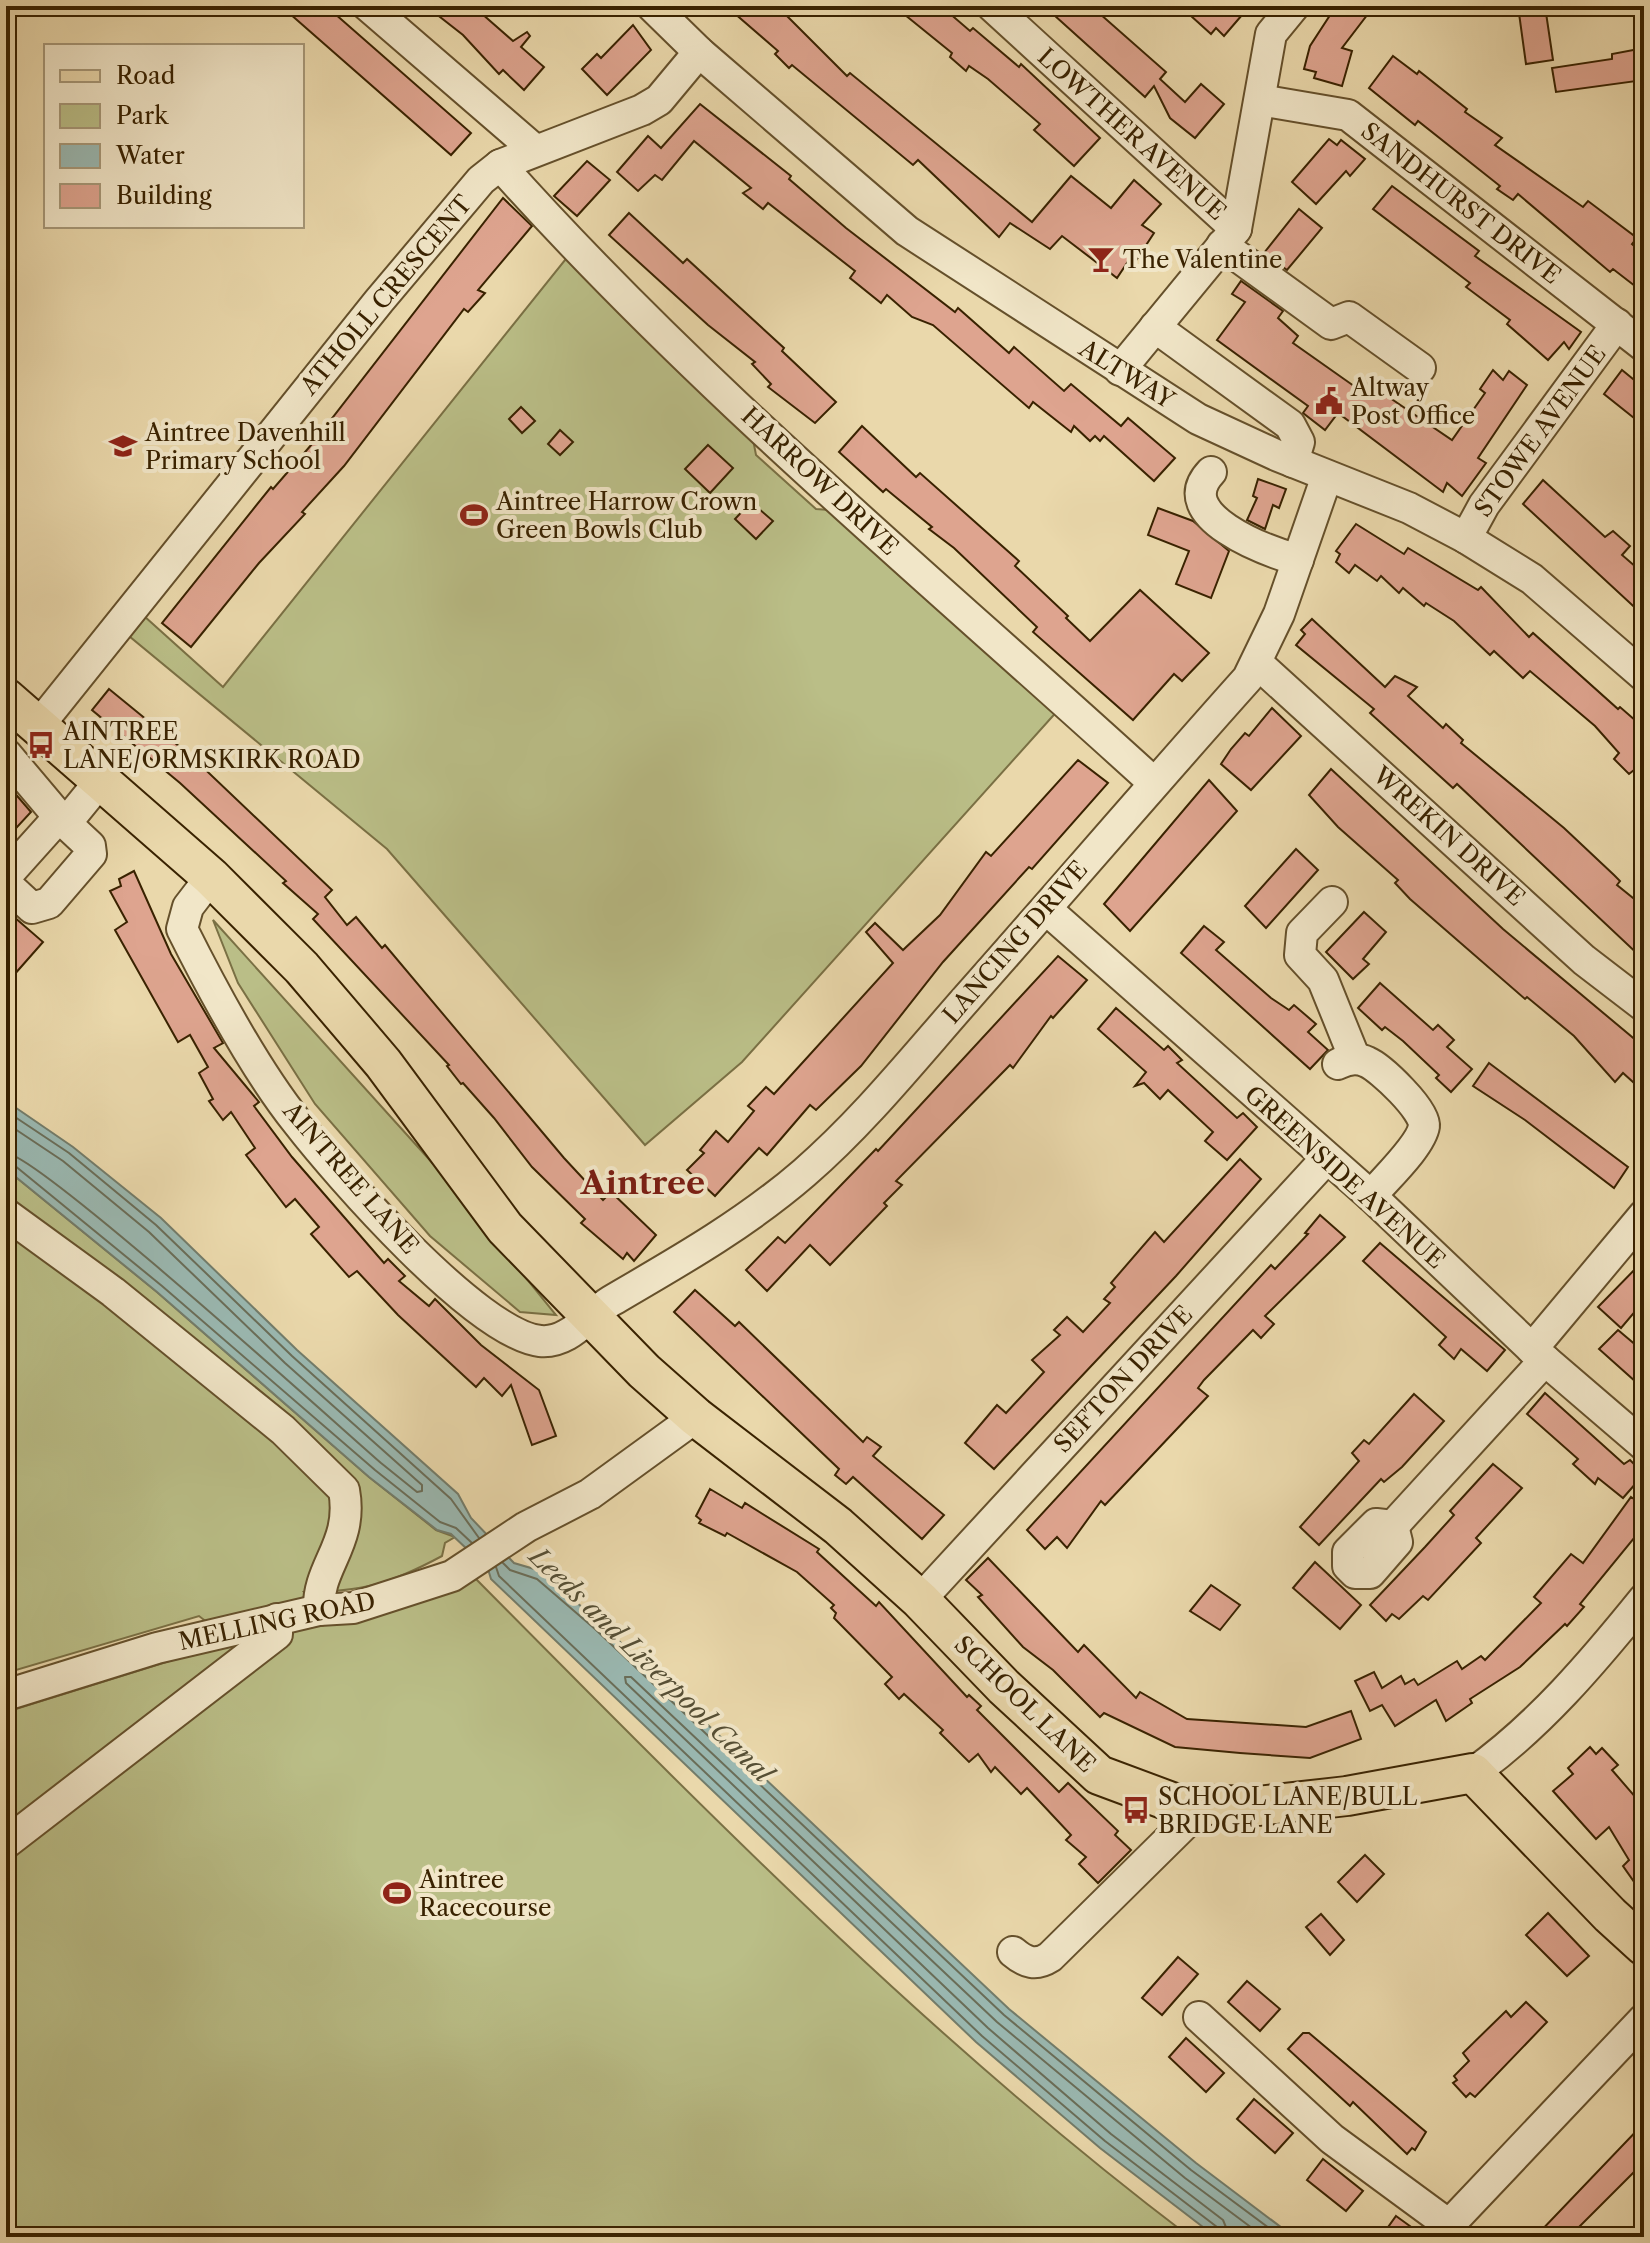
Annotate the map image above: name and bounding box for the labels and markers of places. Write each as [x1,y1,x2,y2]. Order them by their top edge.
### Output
bar icon: The Valentine [1086,244,1116,274]
place label: The Valentine [1123,245,1283,274]
place label: Altway Post Office [1350,373,1475,430]
public building icon: Altway Post Office [1314,386,1344,416]
place label: Aintree Davenhill Primary School [144,418,346,475]
school or university icon: Aintree Davenhill Primary School [108,431,138,461]
place label: Aintree Harrow Crown Green Bowls Club [495,487,757,544]
sports icon: Aintree Harrow Crown Green Bowls Club [459,500,489,530]
place label: AINTREE LANE/ORMSKIRK ROAD [62,717,361,774]
bus stop icon: AINTREE LANE/ORMSKIRK ROAD [26,730,56,760]
place label: SCHOOL LANE/BULL BRIDGE LANE [1158,1782,1418,1839]
bus stop icon: SCHOOL LANE/BULL BRIDGE LANE [1121,1795,1151,1825]
place label: Aintree Racecourse [418,1865,551,1922]
sports icon: Aintree Racecourse [382,1878,412,1908]

